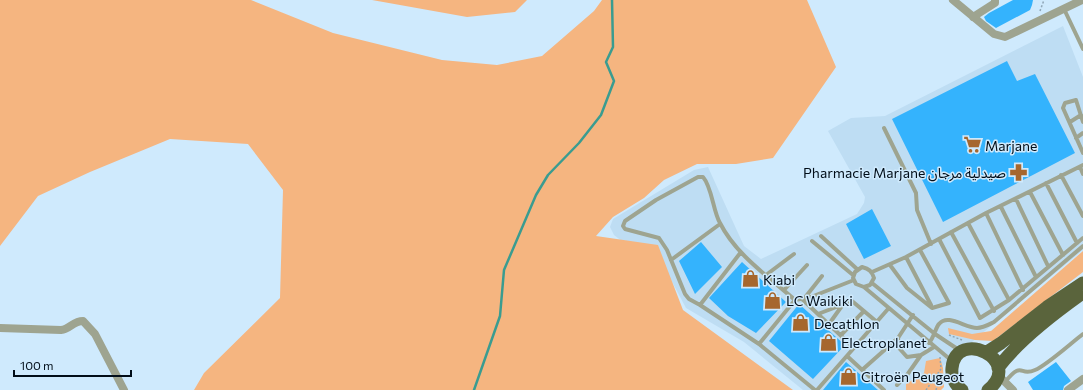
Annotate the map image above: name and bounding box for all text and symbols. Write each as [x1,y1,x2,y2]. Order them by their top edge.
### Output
supermarket icon: Marjane [962,135,982,155]
place label: Marjane [985,137,1037,154]
pharmacy icon: Pharmacie Marjane صيدلية مرجان [1009,162,1029,182]
place label: Pharmacie Marjane صيدلية مرجان [803,164,1006,182]
shop icon: Kiabi [740,269,760,289]
place label: Kiabi [763,271,795,288]
shop icon: LC Waikiki [763,290,783,310]
place label: LC Waikiki [786,292,853,309]
shop icon: Decathlon [791,313,811,333]
place label: Decathlon [814,315,880,332]
shop icon: Electroplanet [818,332,838,352]
place label: Electroplanet [841,334,927,351]
scale bar [14,352,131,378]
text: 100 m [20,358,54,372]
shop icon: Citroën Peugeot [838,366,858,386]
place label: Citroën Peugeot [861,368,965,385]

